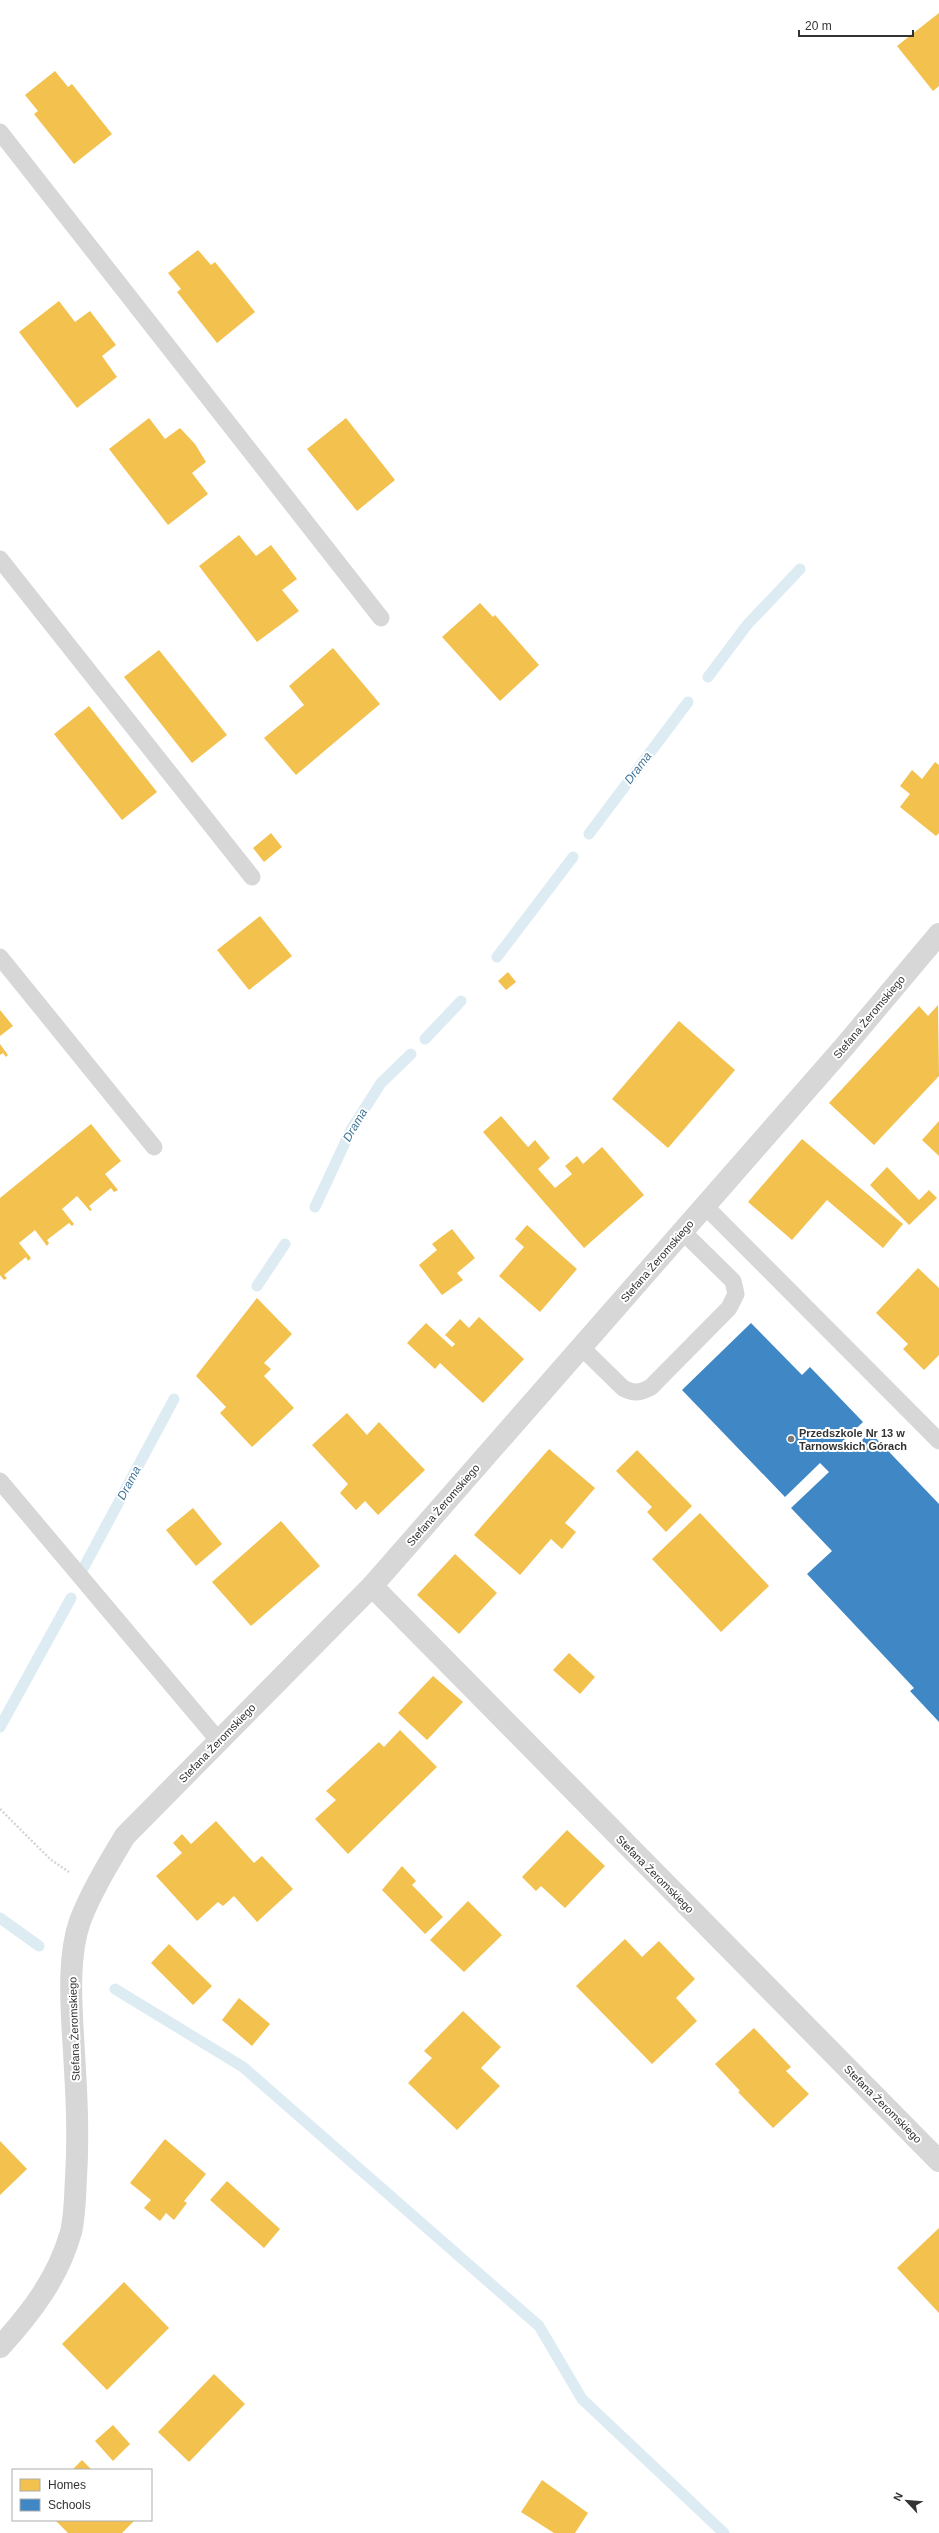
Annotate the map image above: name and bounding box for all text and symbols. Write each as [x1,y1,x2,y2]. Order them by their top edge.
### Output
scale bar [799,12,913,38]
text: 20 m [805,19,832,33]
water label: Drama [622,749,655,787]
street label: Stefana Żeromskiego [831,973,907,1061]
water label: Drama [340,1106,370,1144]
street label: Stefana Żeromskiego [618,1218,696,1304]
place label: Przedszkole Nr 13 w Tarnowskich Górach [799,1427,907,1452]
marker: Przedszkole Nr 13 w Tarnowskich Górach [786,1434,796,1444]
street label: Stefana Żeromskiego [404,1462,482,1548]
water label: Drama [114,1464,144,1502]
street label: Stefana Żeromskiego [176,1701,258,1785]
street label: Stefana Żeromskiego [614,1833,696,1915]
street label: Stefana Żeromskiego [66,1977,82,2081]
street label: Stefana Żeromskiego [842,2063,924,2145]
legend [12,2469,152,2521]
text: Homes [48,2478,86,2492]
north arrow [887,2481,927,2521]
text: N [891,2490,905,2503]
text: Schools [48,2498,91,2512]

